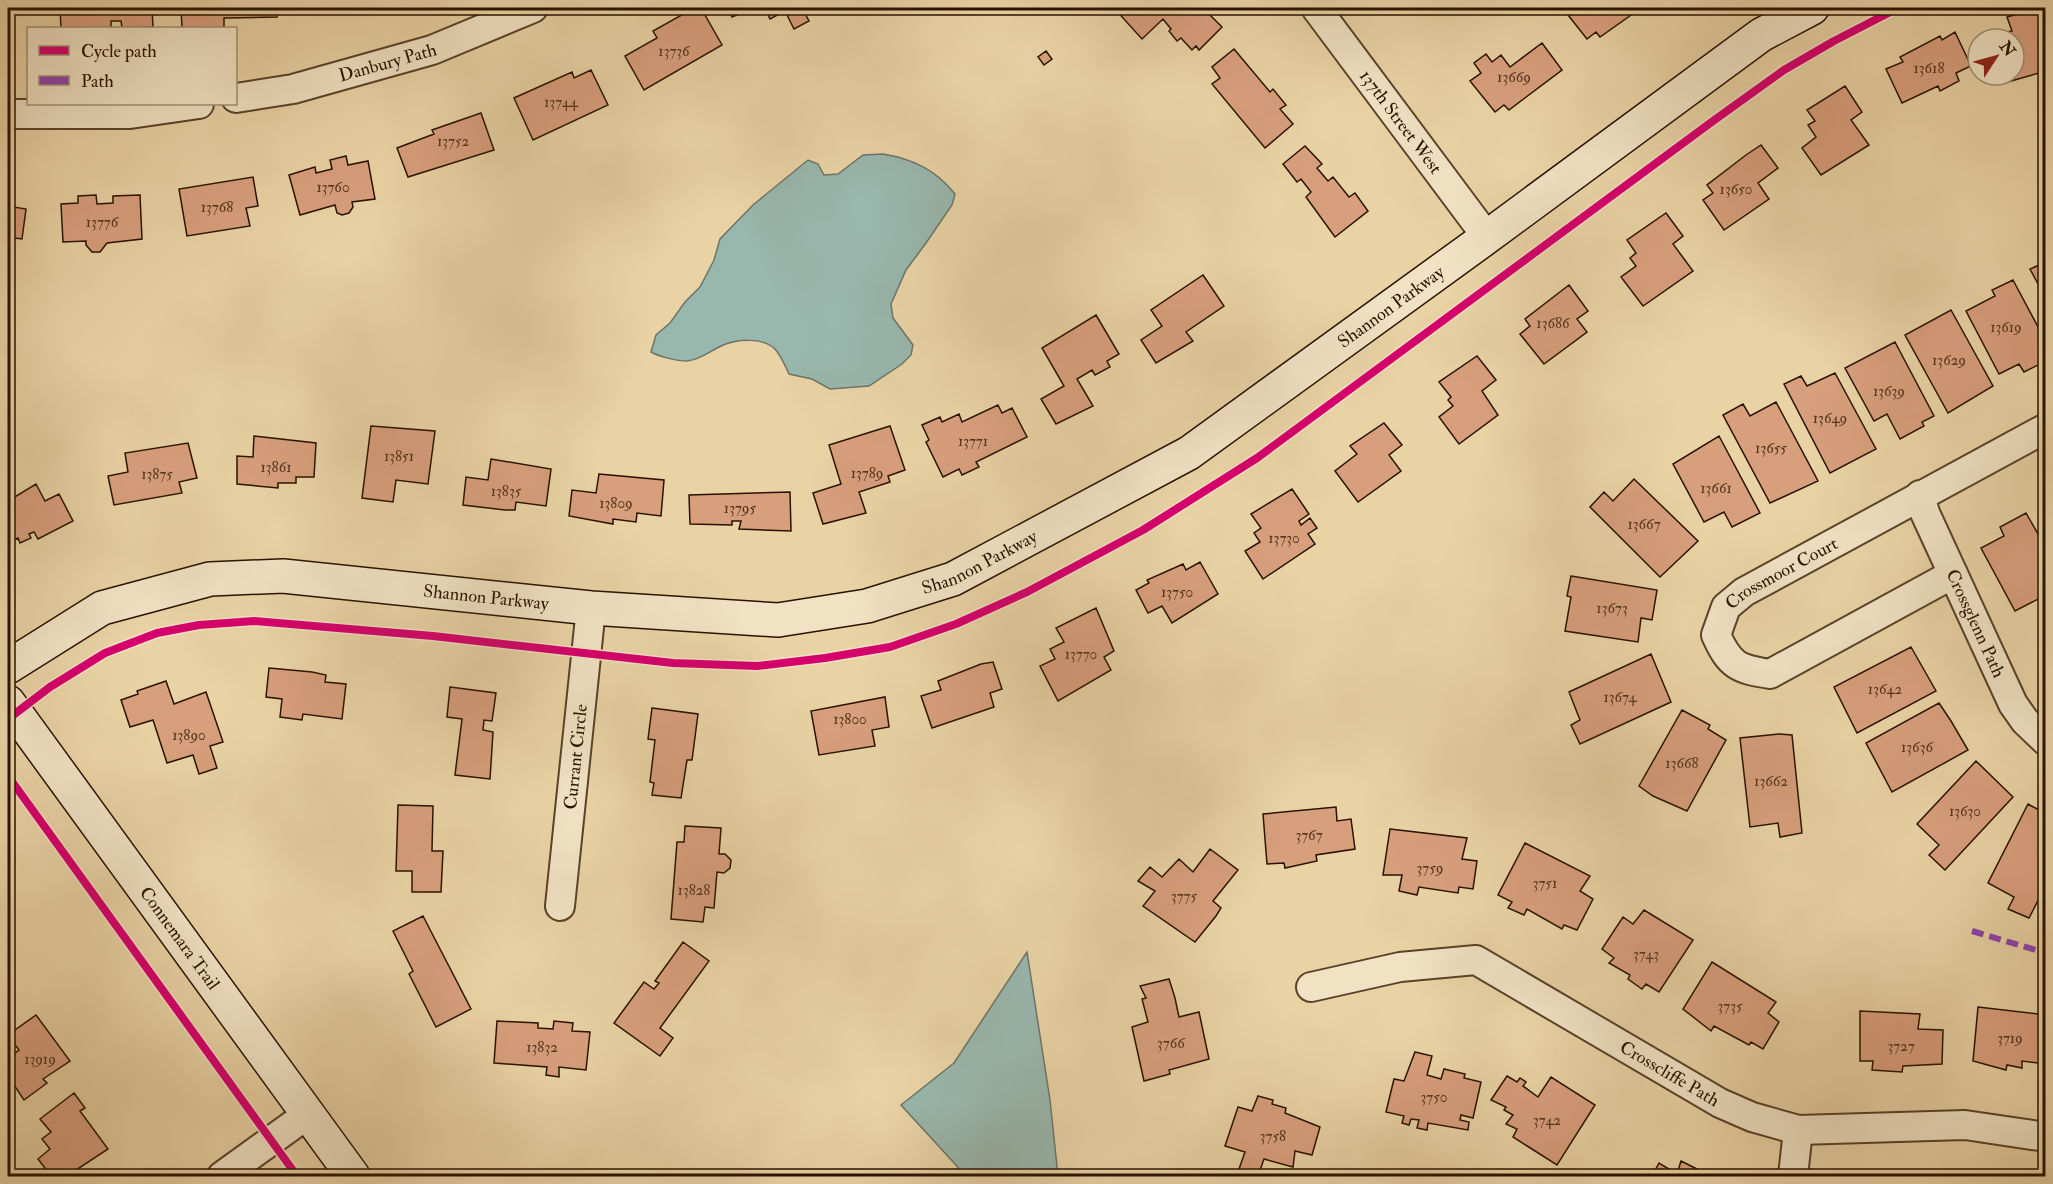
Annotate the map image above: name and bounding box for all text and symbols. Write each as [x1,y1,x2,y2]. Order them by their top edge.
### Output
legend [27,27,237,105]
north arrow [1966,27,2026,87]
text: N [1994,36,2020,61]
street label: Danbury Path [336,38,440,88]
text: Cycle path [81,40,157,63]
house number: 13736 [658,42,691,61]
house number: 13618 [1913,59,1945,78]
street label: 137th Street West [1354,65,1447,179]
house number: 13669 [1497,68,1531,87]
text: Path [81,70,114,93]
house number: 13744 [544,93,579,112]
house number: 13752 [437,132,469,151]
house number: 13760 [316,178,350,197]
house number: 13650 [1720,180,1752,199]
house number: 13768 [201,198,233,217]
house number: 13776 [86,213,120,232]
street label: Shannon Parkway [1333,260,1450,353]
house number: 13686 [1536,314,1571,333]
house number: 13619 [1990,318,2022,337]
house number: 13629 [1932,351,1966,370]
house number: 13639 [1873,382,1905,401]
house number: 13649 [1813,409,1847,428]
house number: 13771 [958,432,988,451]
house number: 13655 [1755,439,1787,458]
house number: 13851 [384,447,414,466]
house number: 13861 [260,458,292,477]
house number: 13789 [851,464,883,483]
house number: 13875 [141,465,173,484]
house number: 13661 [1700,479,1732,498]
house number: 13835 [491,482,522,501]
house number: 13809 [599,494,633,513]
house number: 13795 [724,499,757,518]
house number: 13667 [1627,515,1661,534]
street label: Shannon Parkway [919,525,1042,600]
house number: 13730 [1268,529,1300,548]
street label: Crossmoor Court [1721,532,1842,615]
street label: Crossglenn Path [1940,566,2010,682]
street label: Shannon Parkway [422,580,551,616]
house number: 13750 [1161,583,1193,602]
house number: 13673 [1596,599,1628,618]
house number: 13770 [1065,645,1097,664]
house number: 13642 [1868,680,1903,699]
house number: 13674 [1603,688,1638,707]
street label: Currant Circle [559,703,593,811]
house number: 13800 [833,710,867,729]
house number: 13890 [172,726,206,745]
house number: 13636 [1901,738,1934,757]
house number: 13668 [1665,754,1699,773]
house number: 13662 [1754,772,1788,791]
house number: 13630 [1949,802,1981,821]
house number: 3767 [1295,826,1323,845]
house number: 3759 [1417,859,1443,878]
house number: 3751 [1533,874,1557,893]
house number: 13828 [678,881,710,900]
street label: Connemara Trail [134,882,225,995]
house number: 3775 [1171,887,1197,906]
house number: 3743 [1633,945,1659,964]
house number: 3735 [1718,997,1743,1016]
house number: 3719 [1997,1029,2023,1048]
house number: 3766 [1157,1034,1186,1053]
street label: Crosscliffe Path [1615,1036,1724,1112]
house number: 3727 [1887,1037,1915,1056]
house number: 13832 [526,1038,558,1057]
house number: 13919 [24,1050,56,1069]
house number: 3750 [1421,1088,1447,1107]
house number: 3742 [1533,1111,1561,1130]
house number: 3758 [1260,1127,1286,1146]

